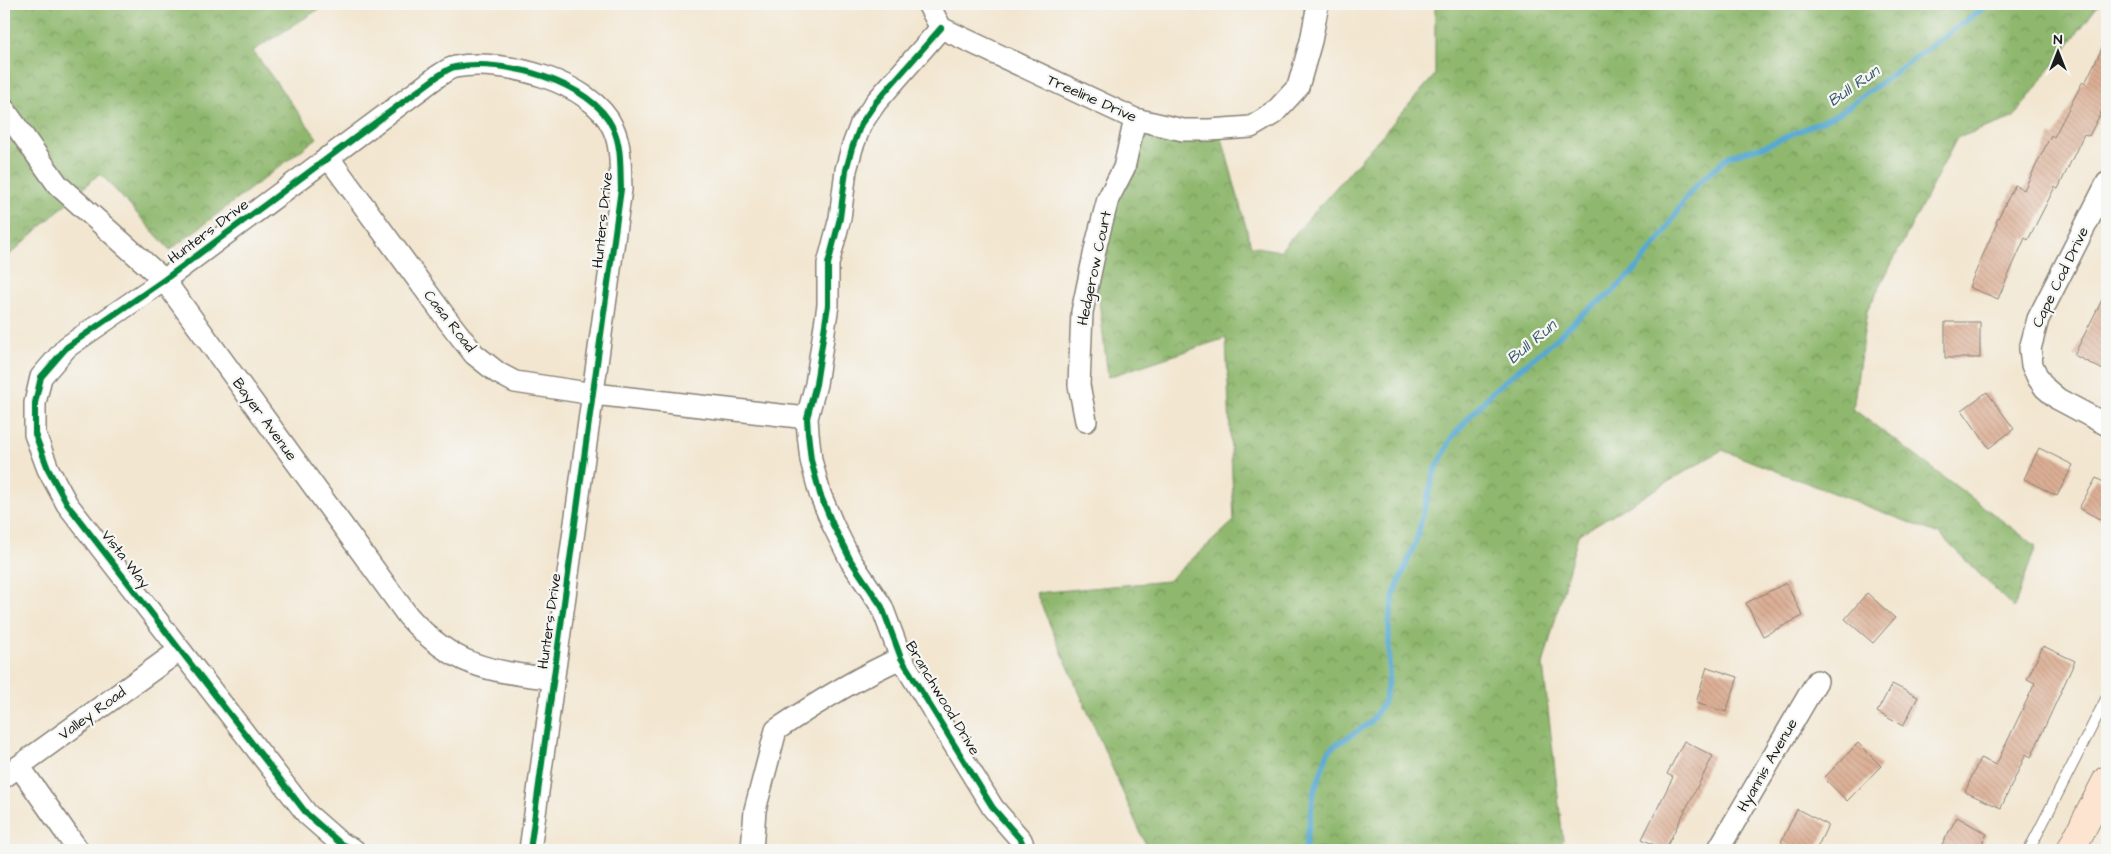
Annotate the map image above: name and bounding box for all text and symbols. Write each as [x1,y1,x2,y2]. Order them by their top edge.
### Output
north arrow [2034,28,2084,78]
text: N [2054,30,2063,50]
water label: Bull Run [1823,59,1885,112]
street label: Treeline Drive [1044,69,1140,128]
street label: Hunters Drive [587,171,618,269]
street label: Hunters Drive [164,194,253,269]
street label: Hedgerow Court [1072,209,1118,328]
street label: Cape Cod Drive [2027,223,2094,331]
street label: Casa Road [419,286,481,357]
water label: Bull Run [1502,313,1563,369]
street label: Bayer Avenue [227,374,302,466]
street label: Vista Way [95,526,155,594]
street label: Hunters Drive [532,572,567,670]
street label: Branchwood Drive [900,637,985,759]
street label: Valley Road [54,682,131,746]
street label: Hyannis Avenue [1732,715,1804,816]

